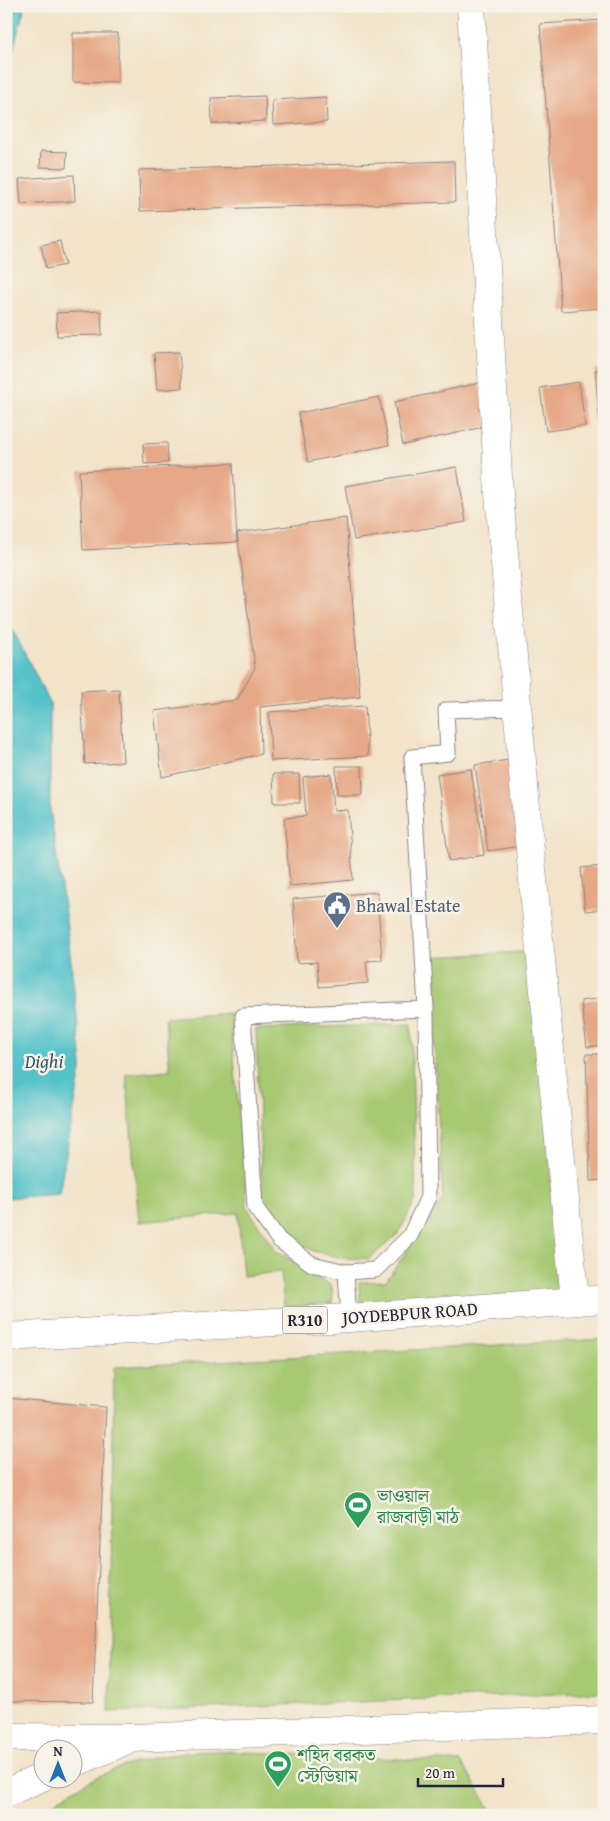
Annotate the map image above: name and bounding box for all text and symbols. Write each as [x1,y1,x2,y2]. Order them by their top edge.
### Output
public building icon: Bhawal Estate [322,890,352,929]
place label: Bhawal Estate [356,892,461,919]
water label: Dighi [24,1047,63,1075]
street label: JOYDEBPUR ROAD [339,1295,479,1331]
road number: R310 [282,1306,328,1334]
place label: ভাওয়াল রাজবাড়ী মাঠ [376,1482,461,1530]
sports icon: ভাওয়াল রাজবাড়ী মাঠ [343,1490,373,1529]
north arrow [32,1738,82,1788]
text: N [53,1741,63,1761]
place label: শহিদ বরকত স্টেডিয়াম [296,1741,377,1789]
sports icon: শহিদ বরকত স্টেডিয়াম [263,1749,293,1788]
scale bar [418,1756,502,1788]
text: 20 m [425,1762,456,1783]

